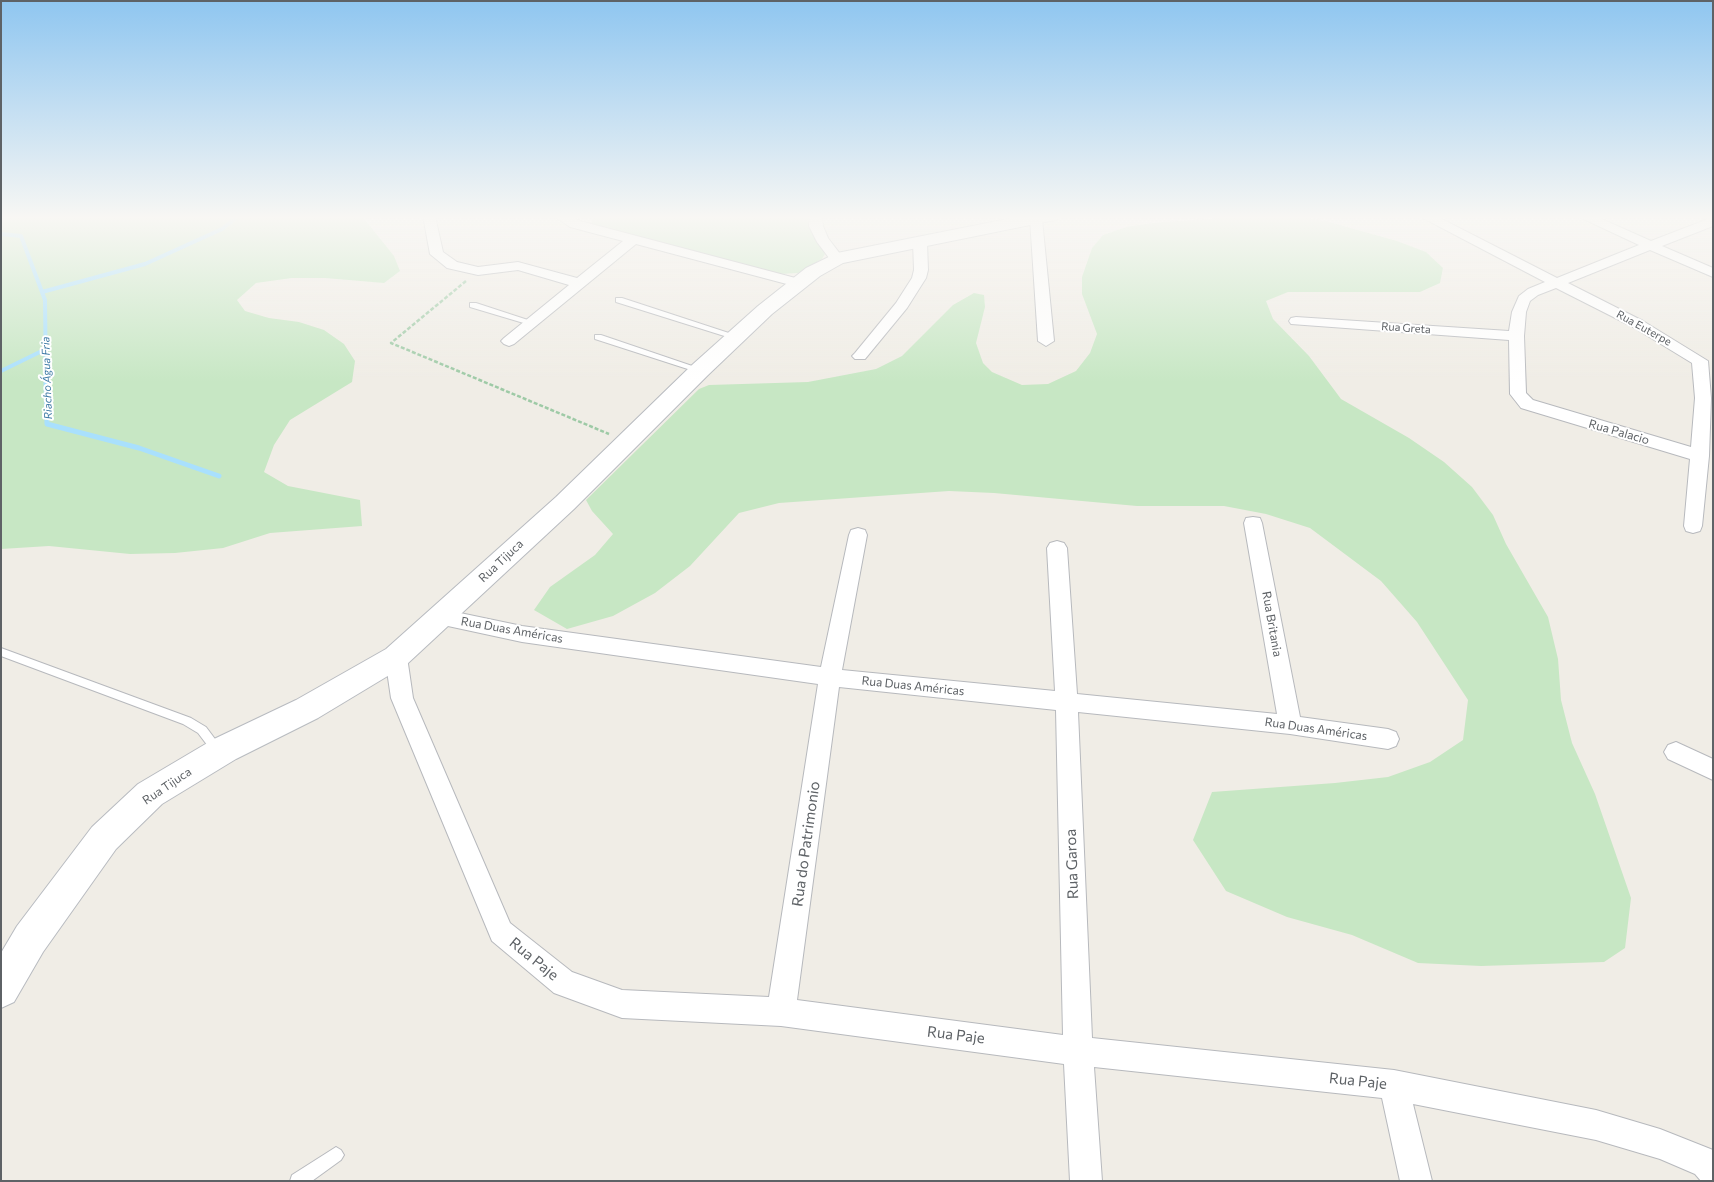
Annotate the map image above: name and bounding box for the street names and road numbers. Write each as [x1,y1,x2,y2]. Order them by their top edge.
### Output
street label: Rua Euterpe [1614,307,1674,349]
street label: Rua Greta [1381,320,1431,336]
street label: Rua Palacio [1587,416,1651,448]
street label: Rua Tijuca [476,537,526,585]
street label: Rua Britania [1259,590,1285,658]
street label: Rua Duas Américas [460,614,564,646]
street label: Rua Duas Américas [861,673,965,699]
street label: Rua Duas Américas [1264,715,1368,743]
street label: Rua Tijuca [140,764,194,808]
street label: Rua do Patrimonio [788,780,824,908]
street label: Rua Garoa [1062,828,1082,900]
street label: Rua Paje [506,934,562,984]
street label: Rua Paje [926,1023,986,1047]
street label: Rua Paje [1328,1069,1388,1093]

